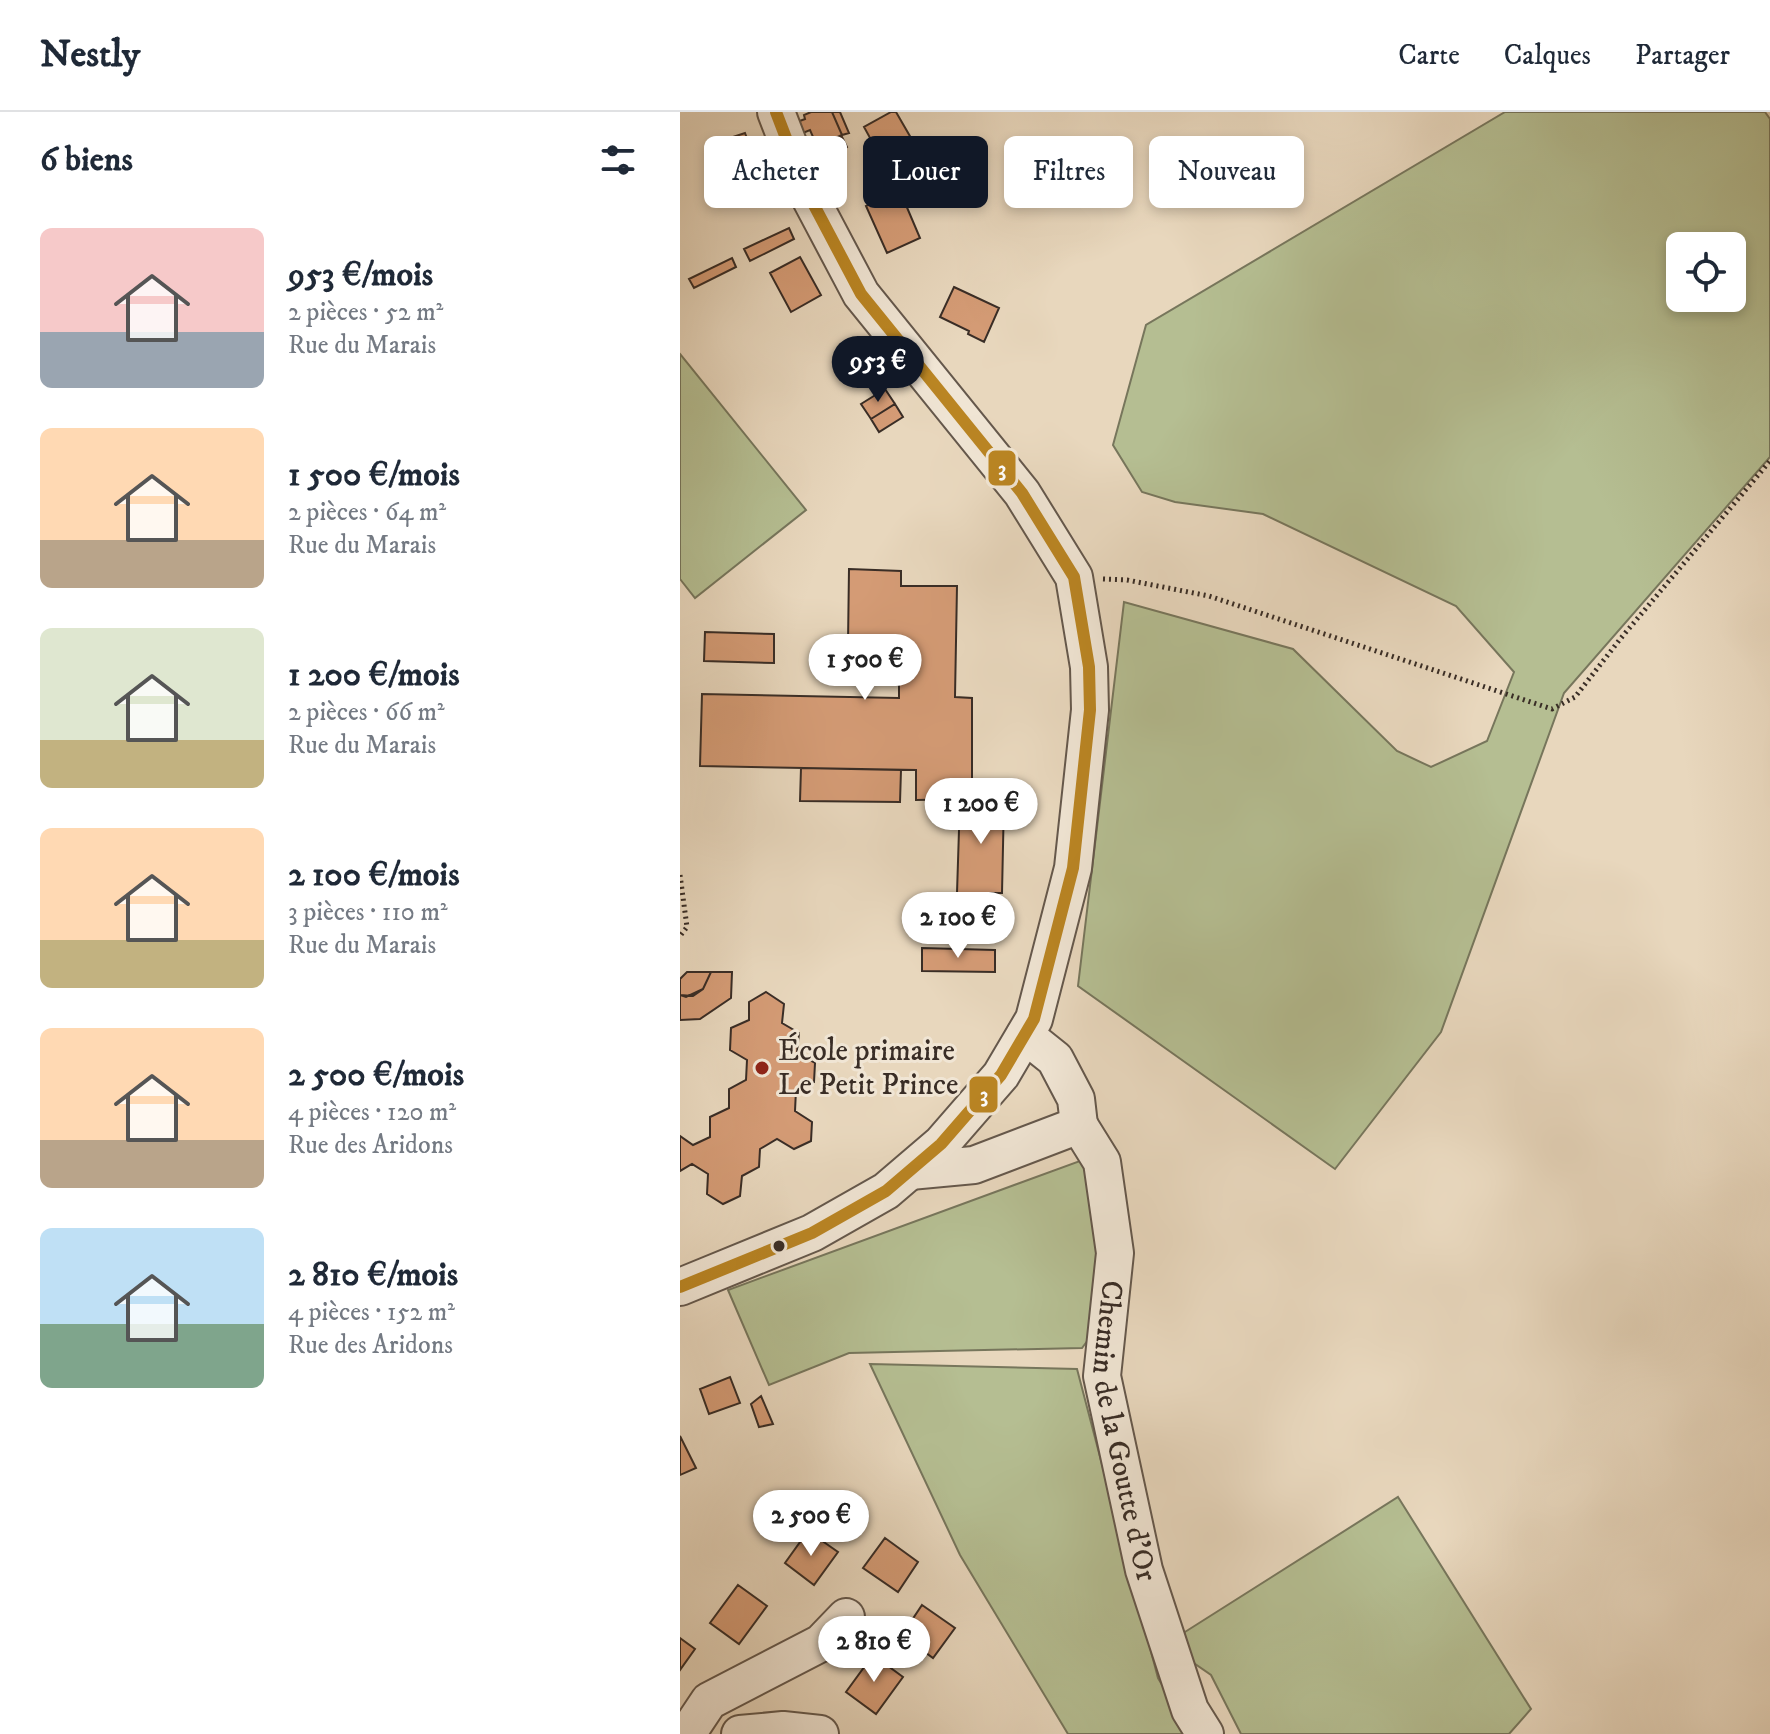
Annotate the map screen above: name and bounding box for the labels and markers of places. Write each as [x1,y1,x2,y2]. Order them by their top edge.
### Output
pin: 953 € [822,336,934,404]
pin: 1 500 € [791,634,939,702]
pin: 1 200 € [907,778,1055,846]
pin: 2 100 € [884,892,1032,960]
place label: École primaire Le Petit Prince [778,1032,958,1104]
marker: École primaire Le Petit Prince [753,1059,771,1077]
unlabelled marker [771,1238,787,1254]
pin: 2 500 € [737,1490,885,1558]
pin: 2 810 € [800,1616,948,1684]

